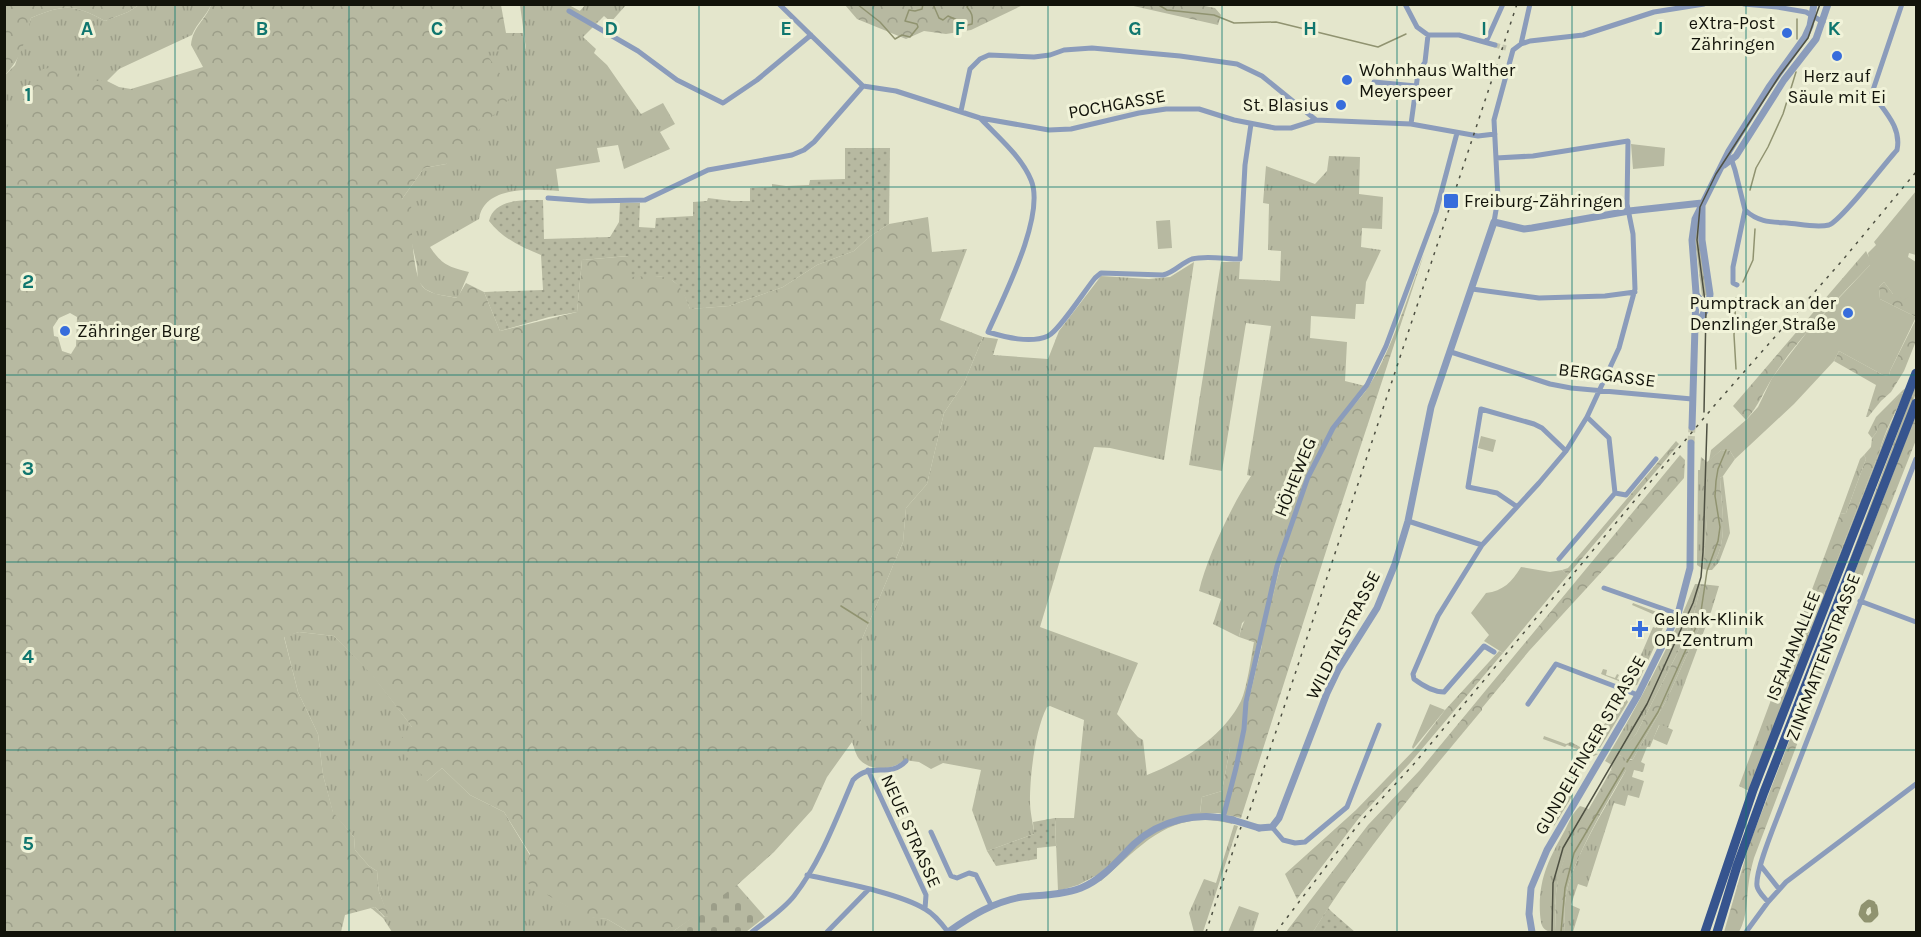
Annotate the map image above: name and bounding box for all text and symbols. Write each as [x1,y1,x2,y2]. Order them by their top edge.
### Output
place label: eXtra-Post Zähringen [1689,12,1775,55]
text: A [81,17,94,40]
text: B [256,17,268,40]
text: C [431,17,443,40]
text: D [604,17,618,40]
text: E [780,17,792,40]
text: F [955,17,966,40]
text: G [1128,17,1142,40]
text: H [1303,17,1317,40]
text: I [1481,17,1487,40]
text: J [1655,17,1663,40]
text: K [1827,17,1841,40]
marker: eXtra-Post Zähringen [1780,26,1794,40]
marker: Herz auf Säule mit Ei [1830,49,1844,63]
place label: Wohnhaus Walther Meyerspeer [1359,59,1516,102]
place label: Herz auf Säule mit Ei [1788,65,1886,108]
marker: Wohnhaus Walther Meyerspeer [1340,73,1354,87]
text: 1 [24,83,32,106]
street label: POCHGASSE [1067,85,1167,123]
place label: St. Blasius [1243,94,1329,116]
marker: St. Blasius [1334,98,1348,112]
place label: Freiburg-Zähringen [1464,190,1623,212]
marker: Freiburg-Zähringen [1442,192,1460,210]
text: 2 [22,270,34,293]
place label: Pumptrack an der Denzlinger Straße [1689,292,1836,335]
marker: Pumptrack an der Denzlinger Straße [1841,306,1855,320]
place label: Zähringer Burg [77,320,200,342]
marker: Zähringer Burg [58,324,72,338]
street label: BERGGASSE [1557,358,1657,392]
street label: HÖHEWEG [1269,434,1321,520]
text: 3 [22,457,34,480]
street label: WILDTALSTRASSE [1301,567,1385,703]
street label: ZINKMATTENSTRASSE [1781,570,1865,744]
street label: ISFAHANALLEE [1761,588,1825,704]
place label: Gelenk-Klinik OP-Zentrum [1654,608,1764,651]
marker: Gelenk-Klinik OP-Zentrum [1631,620,1649,638]
text: 4 [22,645,34,668]
street label: GUNDELFINGER STRASSE [1530,652,1650,838]
street label: NEUE STRASSE [876,771,946,891]
text: 5 [22,832,34,855]

